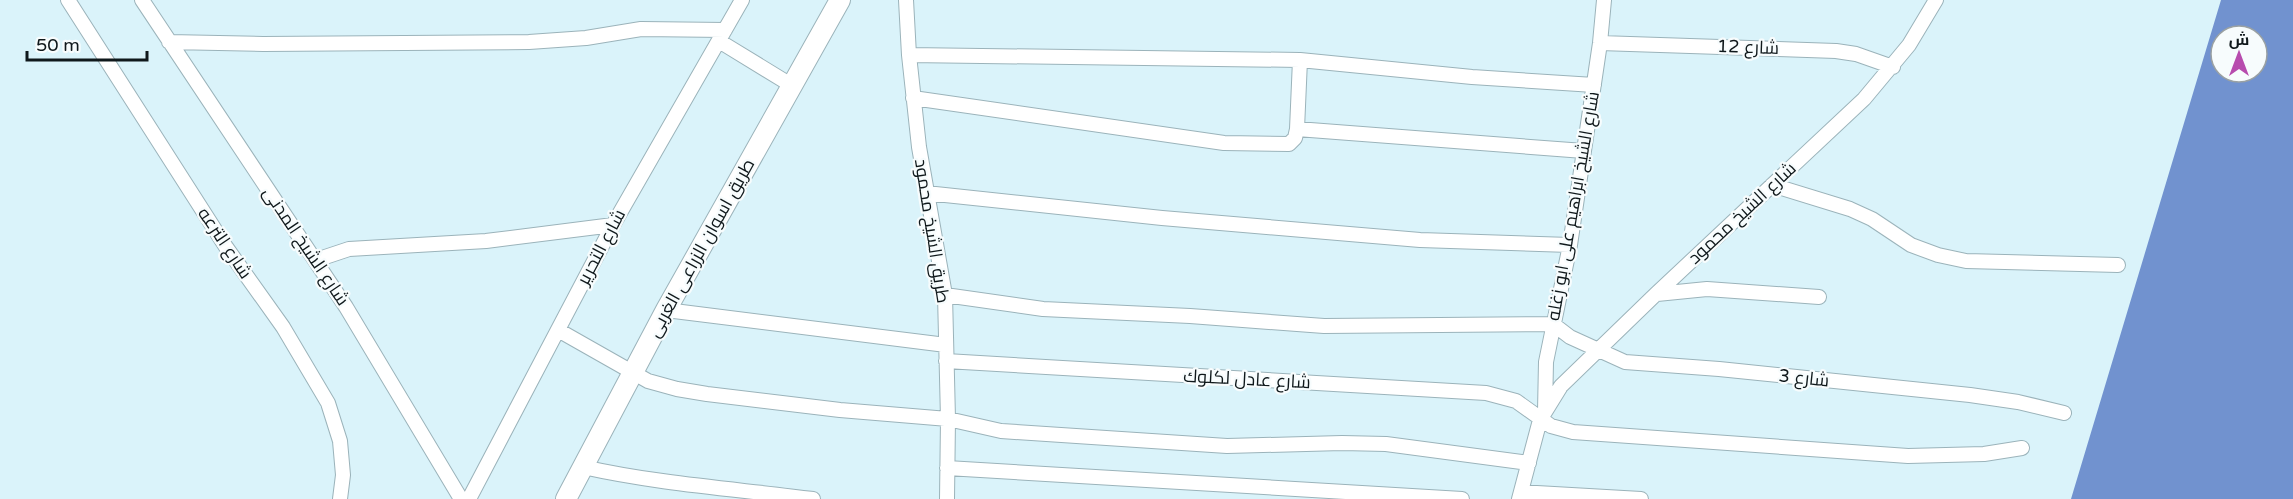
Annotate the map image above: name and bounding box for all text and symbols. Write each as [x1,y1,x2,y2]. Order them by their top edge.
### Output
scale bar [27,24,147,62]
north arrow [2209,24,2269,84]
text: ش [2229,30,2249,50]
text: 50 m [36,34,80,56]
street label: شارع 12 [1717,35,1779,60]
street label: شارع الشيخ ابراهيم على ابو زغله [1542,90,1605,323]
street label: طريق اسوان الزراعى الغربى [643,155,760,342]
street label: طريق الشيخ محمود [909,157,954,305]
street label: شارع الشيخ محمود [1683,157,1801,269]
street label: شارع الشيخ المدنى [257,182,354,310]
street label: شارع الترعه [192,203,257,283]
street label: شارع التحرير [571,205,631,290]
street label: شارع 3 [1777,364,1830,393]
street label: شارع عادل لكلوك [1183,365,1311,394]

